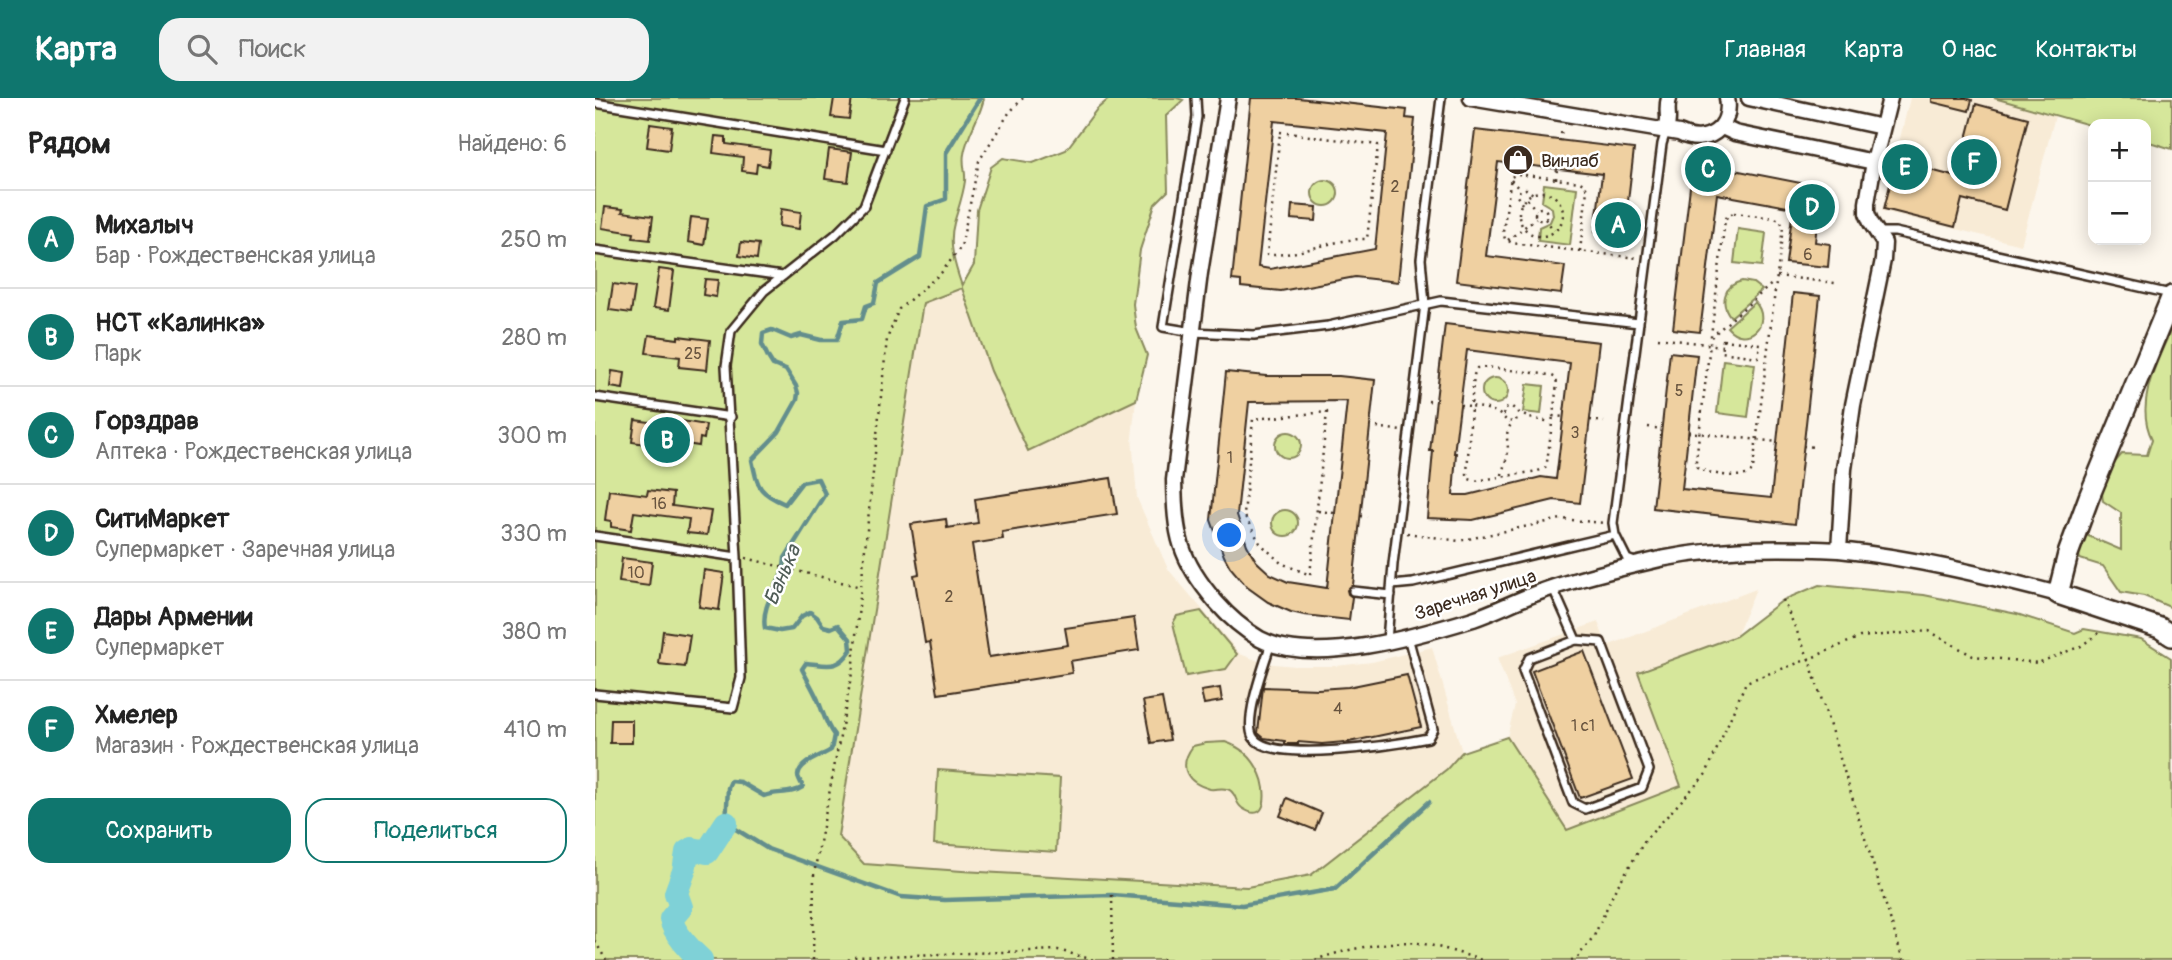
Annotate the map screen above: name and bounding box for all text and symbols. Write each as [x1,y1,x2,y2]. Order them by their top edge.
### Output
search box [159,18,649,81]
text: Карта [35,29,117,70]
icon: search [183,30,221,68]
text: Поиск [239,33,307,65]
text: Главная [1725,35,1806,64]
text: Карта [1844,35,1904,64]
text: О нас [1942,35,1997,64]
text: Контакты [2035,35,2137,64]
map controls [2088,119,2151,245]
button: + [2088,119,2151,182]
text: Рядом [28,125,111,162]
text: Найдено: 6 [457,129,567,158]
pin: F [1951,136,1997,188]
pin: E [1882,141,1928,193]
shop icon: Винлаб [1501,143,1535,177]
pin: C [1685,143,1731,195]
place label: Винлаб [1541,149,1599,173]
house number: 2 [1391,177,1400,197]
pin: D [1789,181,1835,233]
button: − [2088,182,2151,245]
pin: A [1595,199,1641,251]
text: Михалыч [95,209,194,241]
text: A [44,225,58,254]
text: 250 m [501,225,567,254]
text: Бар · Рождественская улица [95,241,376,270]
house number: 6 [1803,245,1813,265]
text: НСТ «Калинка» [95,307,264,339]
text: B [44,323,58,352]
text: 280 m [501,323,567,352]
text: Парк [95,339,142,368]
house number: 25 [684,344,702,364]
house number: 5 [1675,381,1683,401]
text: Горздрав [95,405,199,437]
pin: B [644,414,690,466]
text: C [44,421,58,450]
text: 300 m [497,421,567,450]
house number: 3 [1571,423,1580,443]
text: Аптека · Рождественская улица [95,437,412,466]
house number: 1 [1227,448,1233,468]
house number: 16 [651,494,667,514]
text: СитиМаркет [95,503,230,535]
your location [1212,518,1246,552]
text: D [44,519,58,548]
text: 330 m [500,519,567,548]
text: Супермаркет · Заречная улица [95,535,395,564]
water label: Банька [758,540,808,610]
house number: 10 [627,563,645,583]
street label: Заречная улица [1411,564,1539,626]
house number: 2 [945,587,954,607]
text: Дары Армении [95,601,253,633]
text: E [45,617,57,646]
text: 380 m [501,617,567,646]
text: Супермаркет [95,633,224,662]
text: Хмелер [95,699,178,731]
house number: 4 [1333,699,1343,719]
text: F [44,715,58,744]
text: 410 m [504,715,567,744]
house number: 1 с1 [1571,716,1595,736]
text: Магазин · Рождественская улица [95,731,419,760]
button: Сохранить [28,798,291,863]
button: Поделиться [305,798,567,863]

